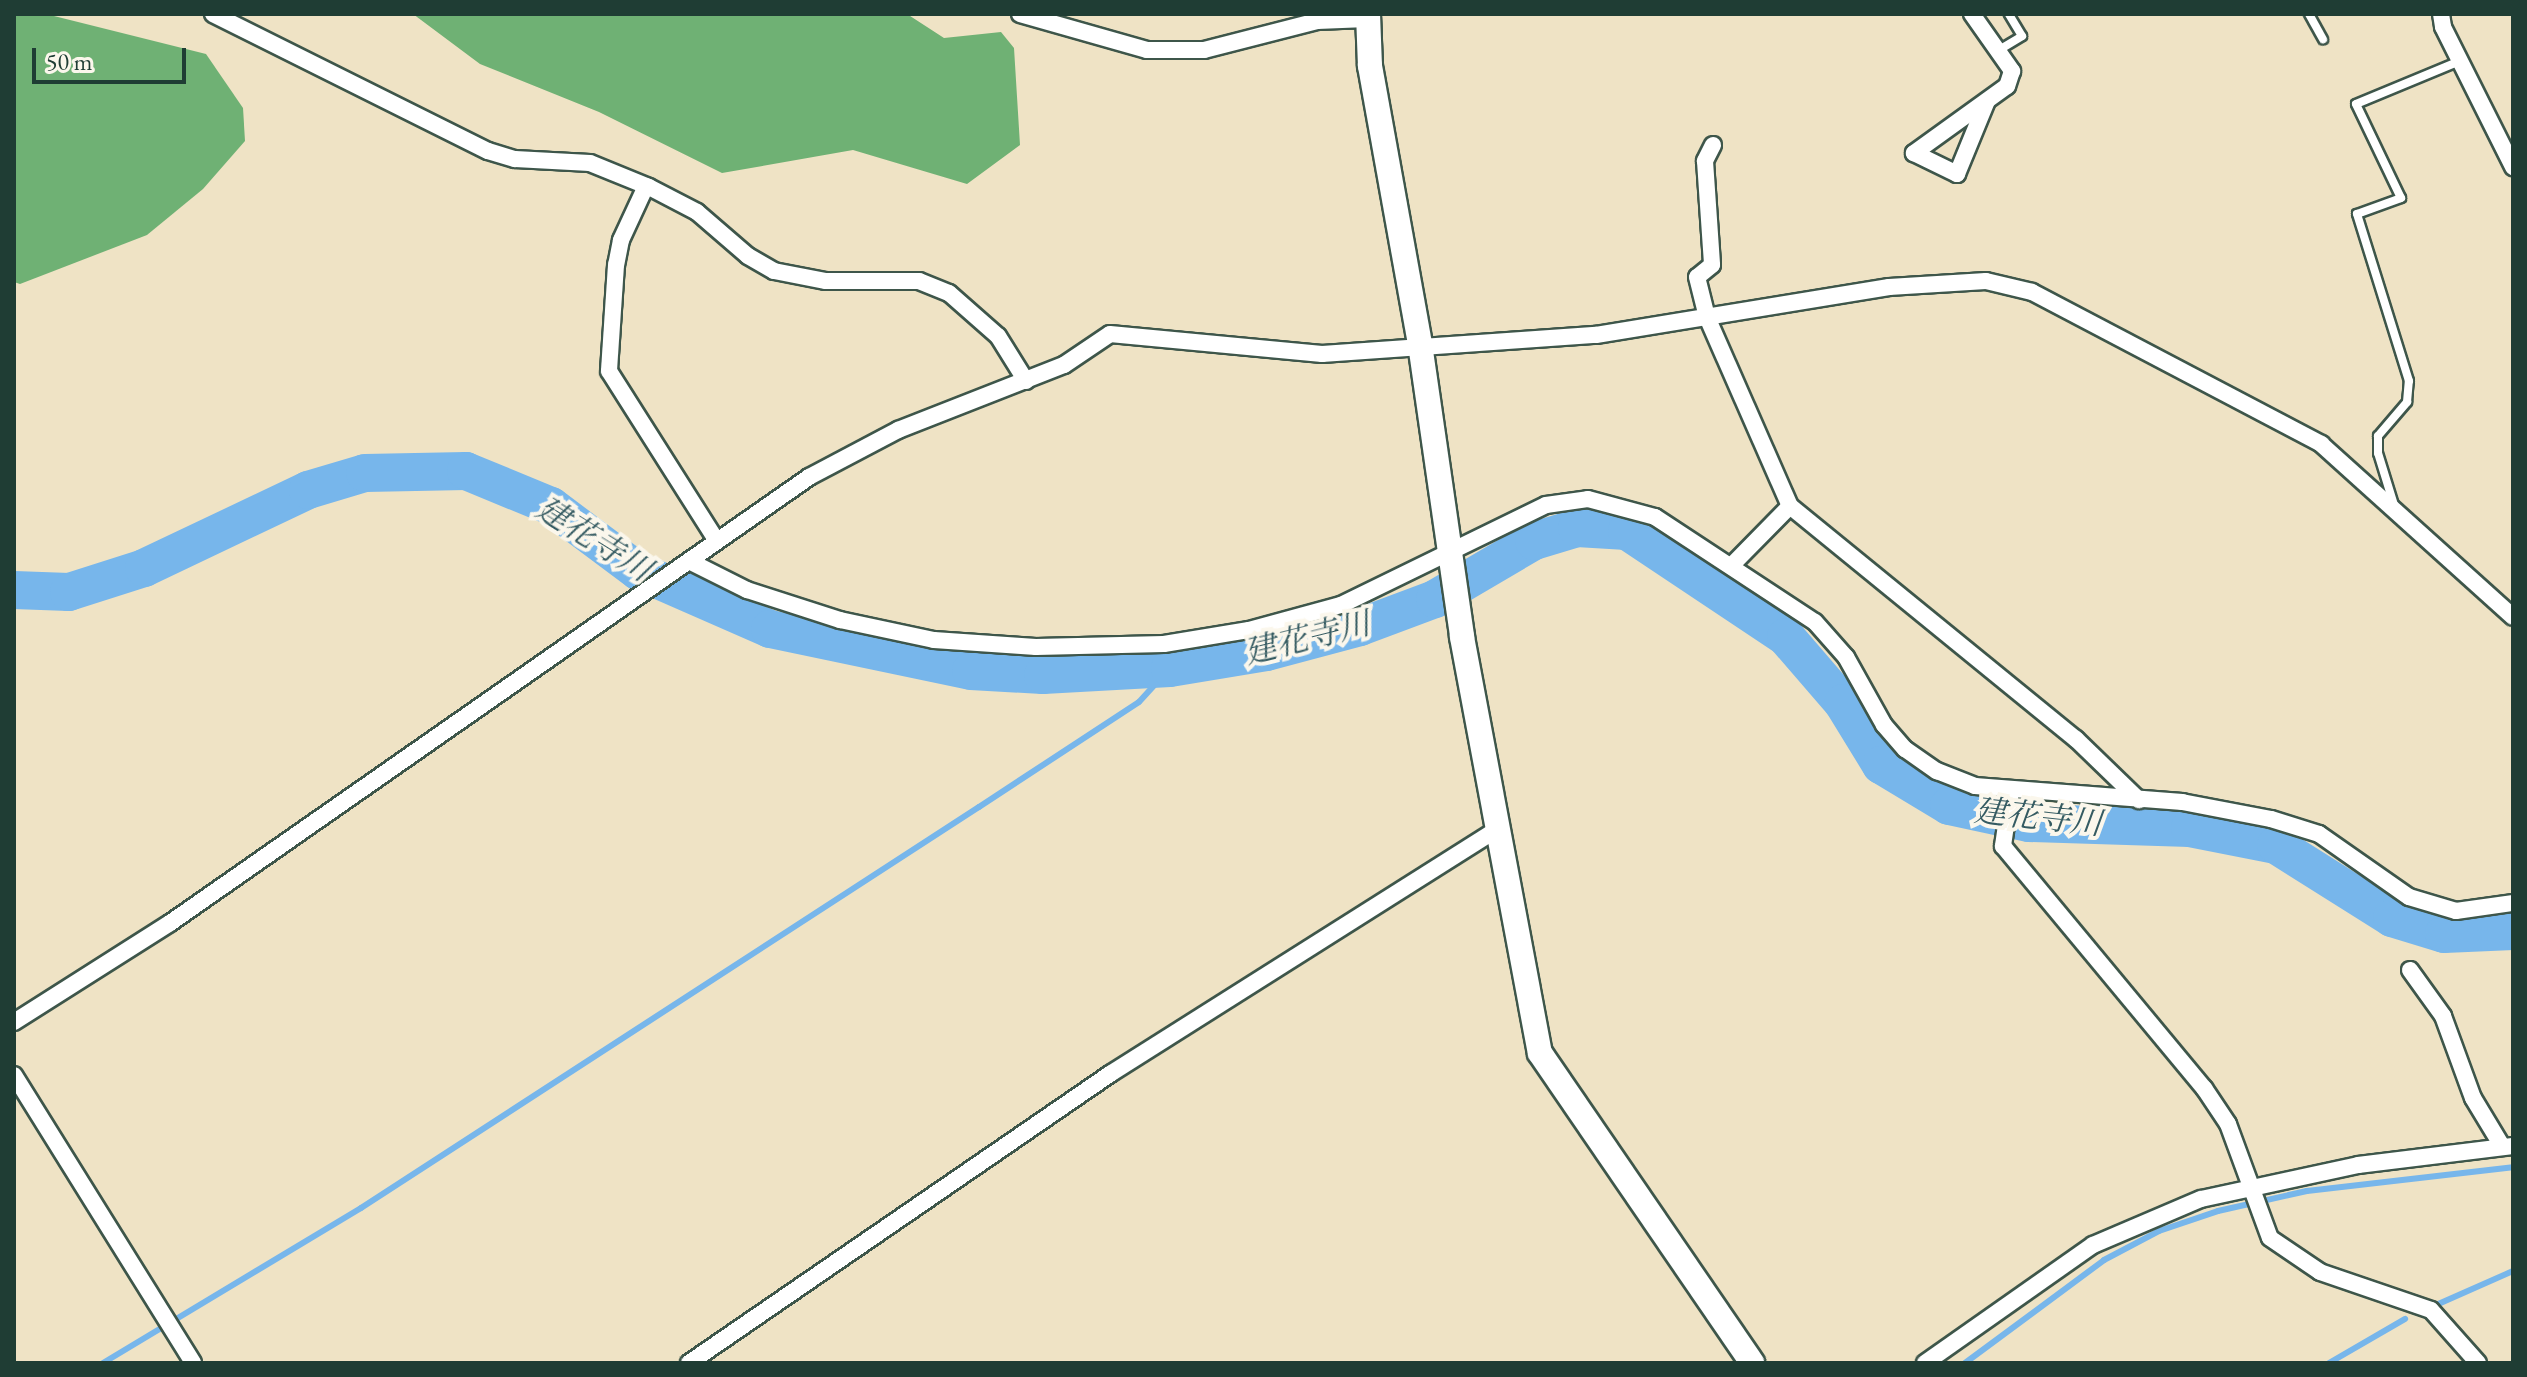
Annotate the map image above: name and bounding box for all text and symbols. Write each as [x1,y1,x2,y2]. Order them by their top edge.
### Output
scale bar [36,32,190,82]
text: 50 m [46,46,93,77]
water label: 建花寺川 [530,489,658,589]
water label: 建花寺川 [1240,604,1374,672]
water label: 建花寺川 [1972,791,2104,843]

